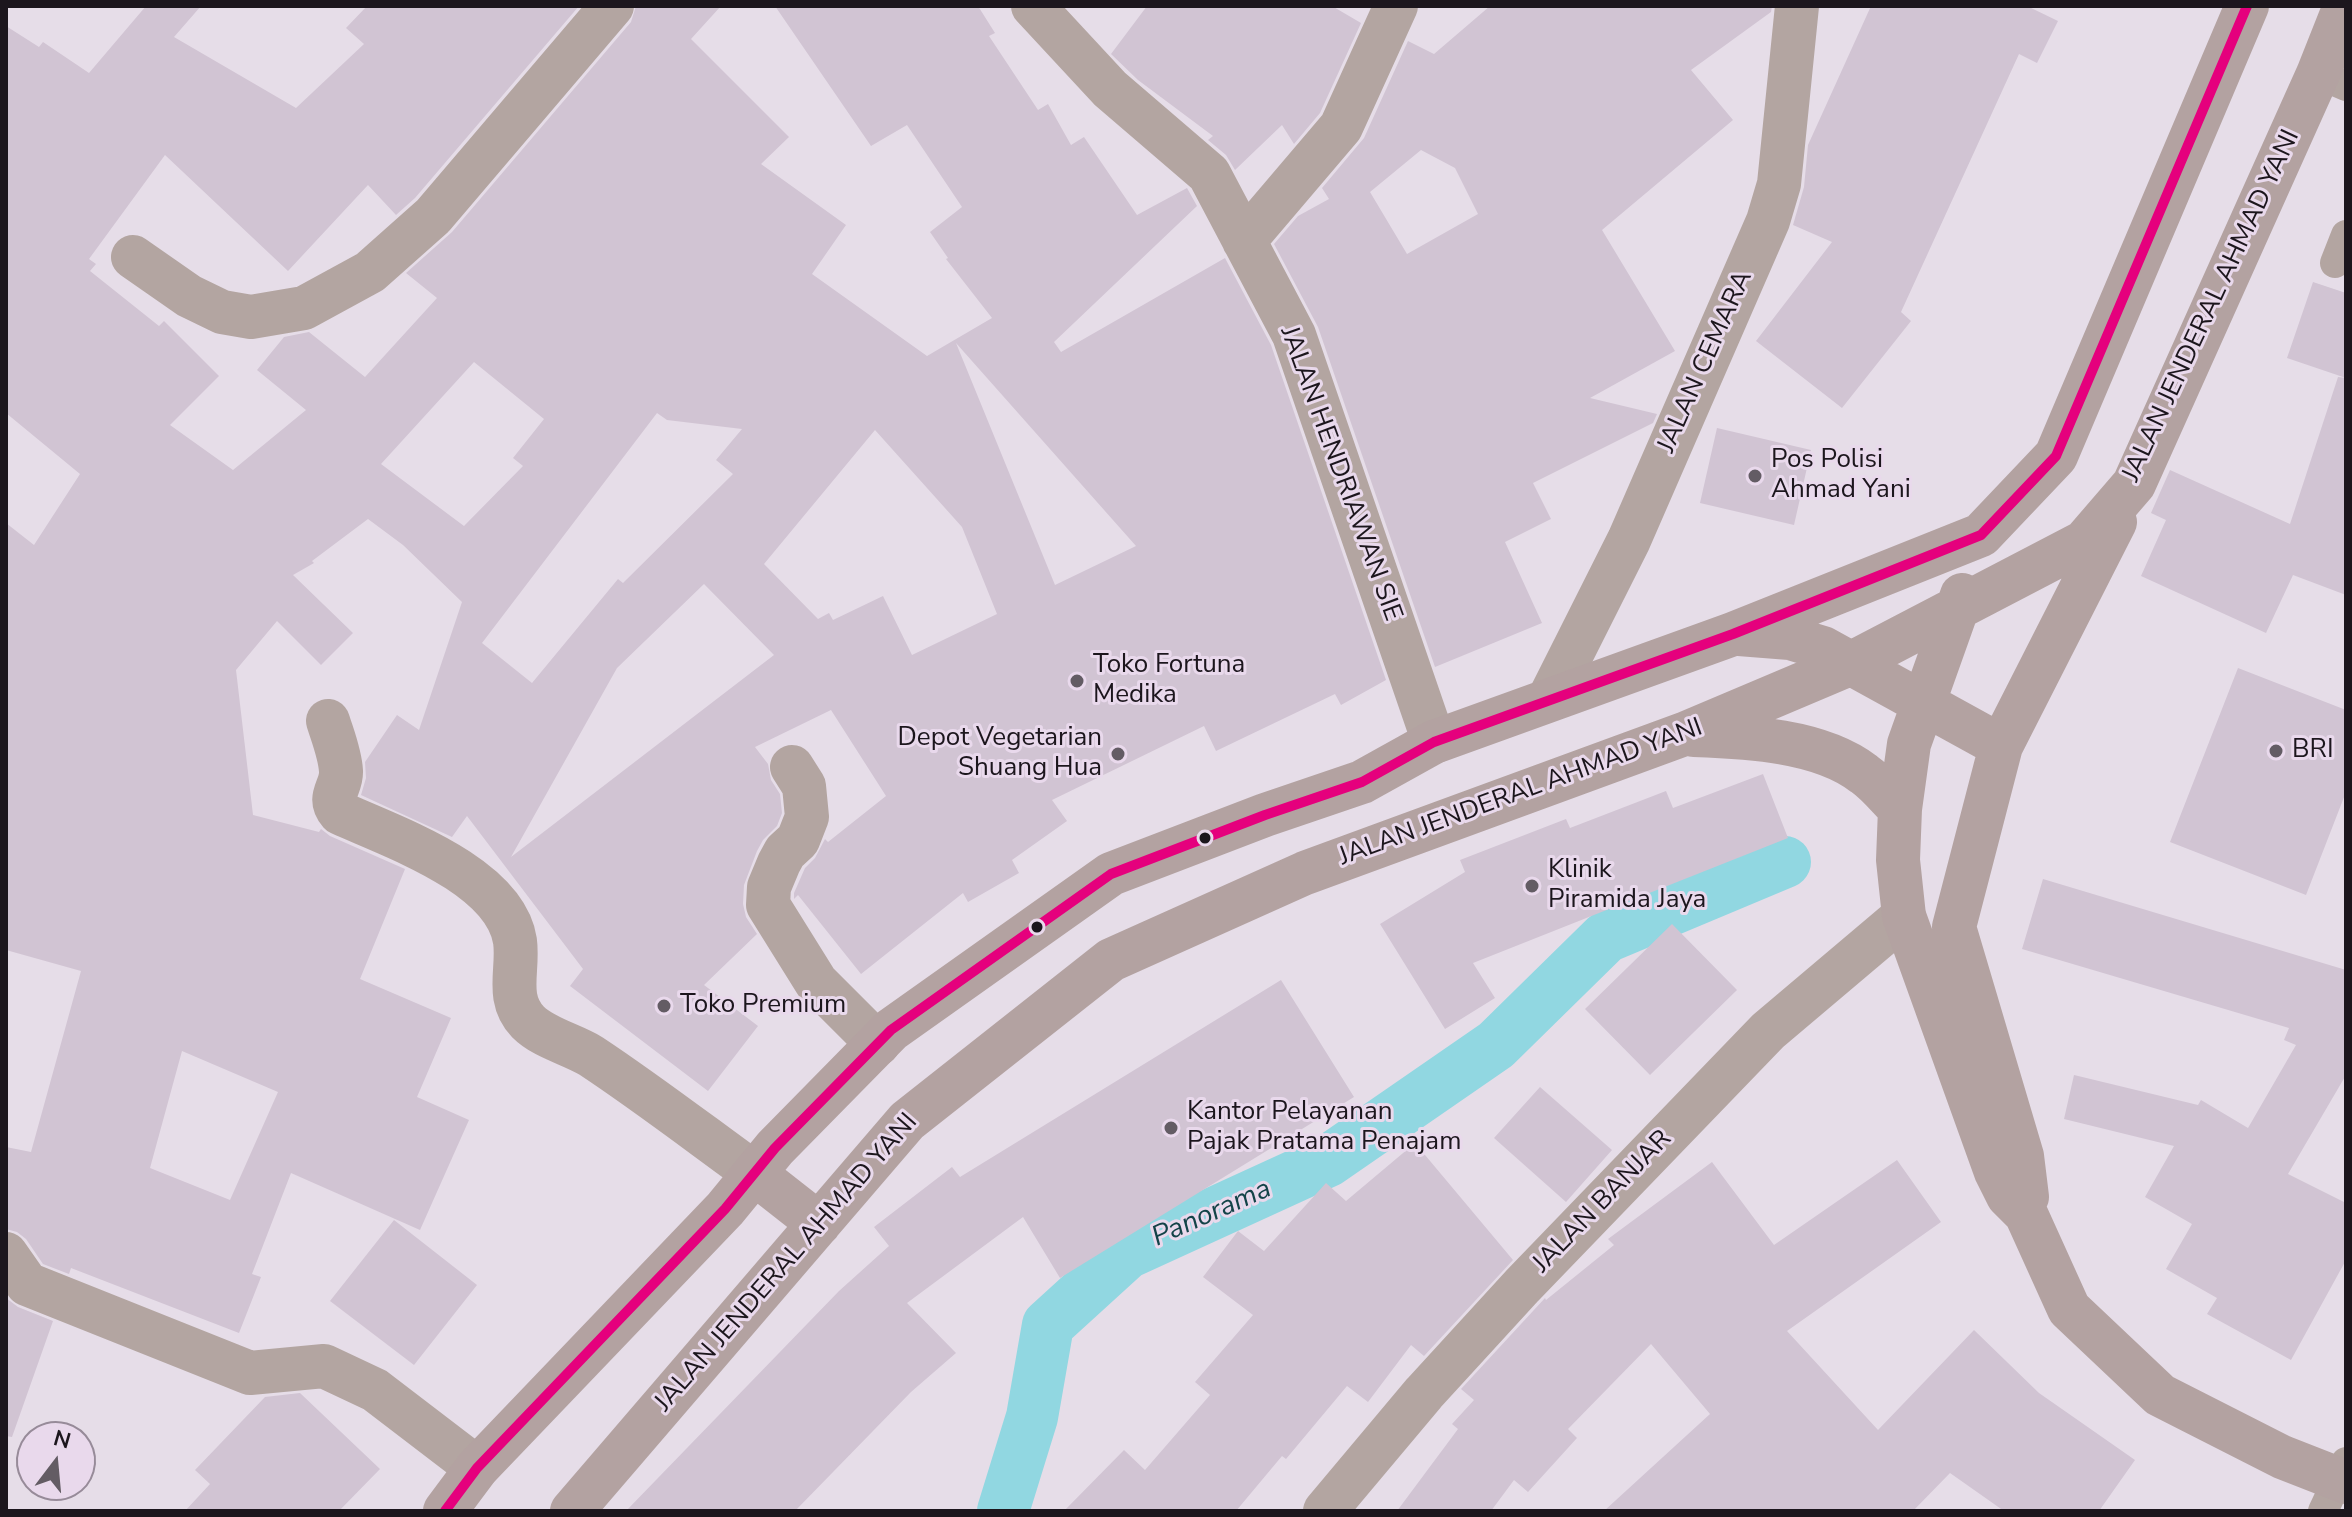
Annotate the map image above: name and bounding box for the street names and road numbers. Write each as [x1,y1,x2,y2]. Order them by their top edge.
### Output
street label: JALAN JENDERAL AHMAD YANI [2117,125,2307,487]
street label: JALAN CEMARA [1652,266,1760,458]
street label: JALAN HENDRIAWAN SIE [1272,323,1408,625]
street label: JALAN JENDERAL AHMAD YANI [1335,713,1707,873]
street label: JALAN JENDERAL AHMAD YANI [649,1108,925,1418]
street label: JALAN BANJAR [1527,1124,1679,1280]

